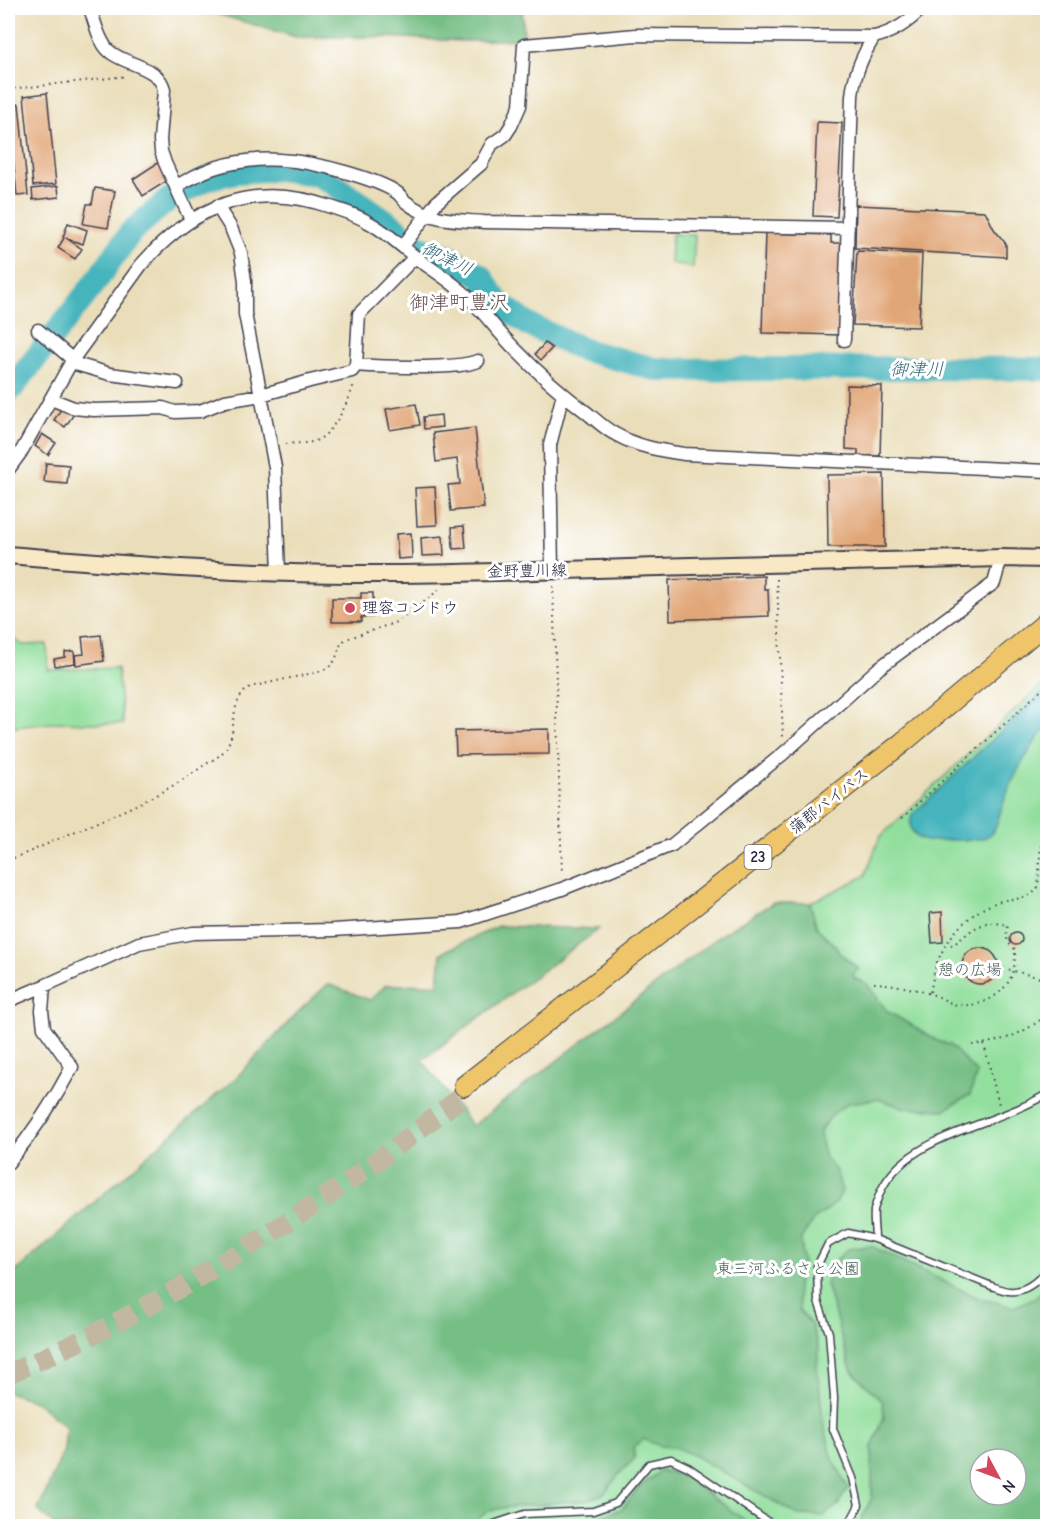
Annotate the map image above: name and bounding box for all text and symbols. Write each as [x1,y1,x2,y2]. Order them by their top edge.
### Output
water label: 御津川 [418,238,476,280]
district label: 御津町豊沢 [409,291,509,314]
water label: 御津川 [890,359,944,380]
street label: 金野豊川線 [487,561,567,581]
place label: 理容コンドウ [362,599,458,617]
marker: 理容コンドウ [343,601,357,615]
street label: 蒲郡バイパス [786,764,872,838]
road number: 23 [744,845,771,869]
park label: 憩の広場 [938,961,1002,979]
park label: 東三河ふるさと公園 [716,1260,860,1278]
north arrow [968,1447,1028,1507]
text: N [998,1476,1019,1496]

